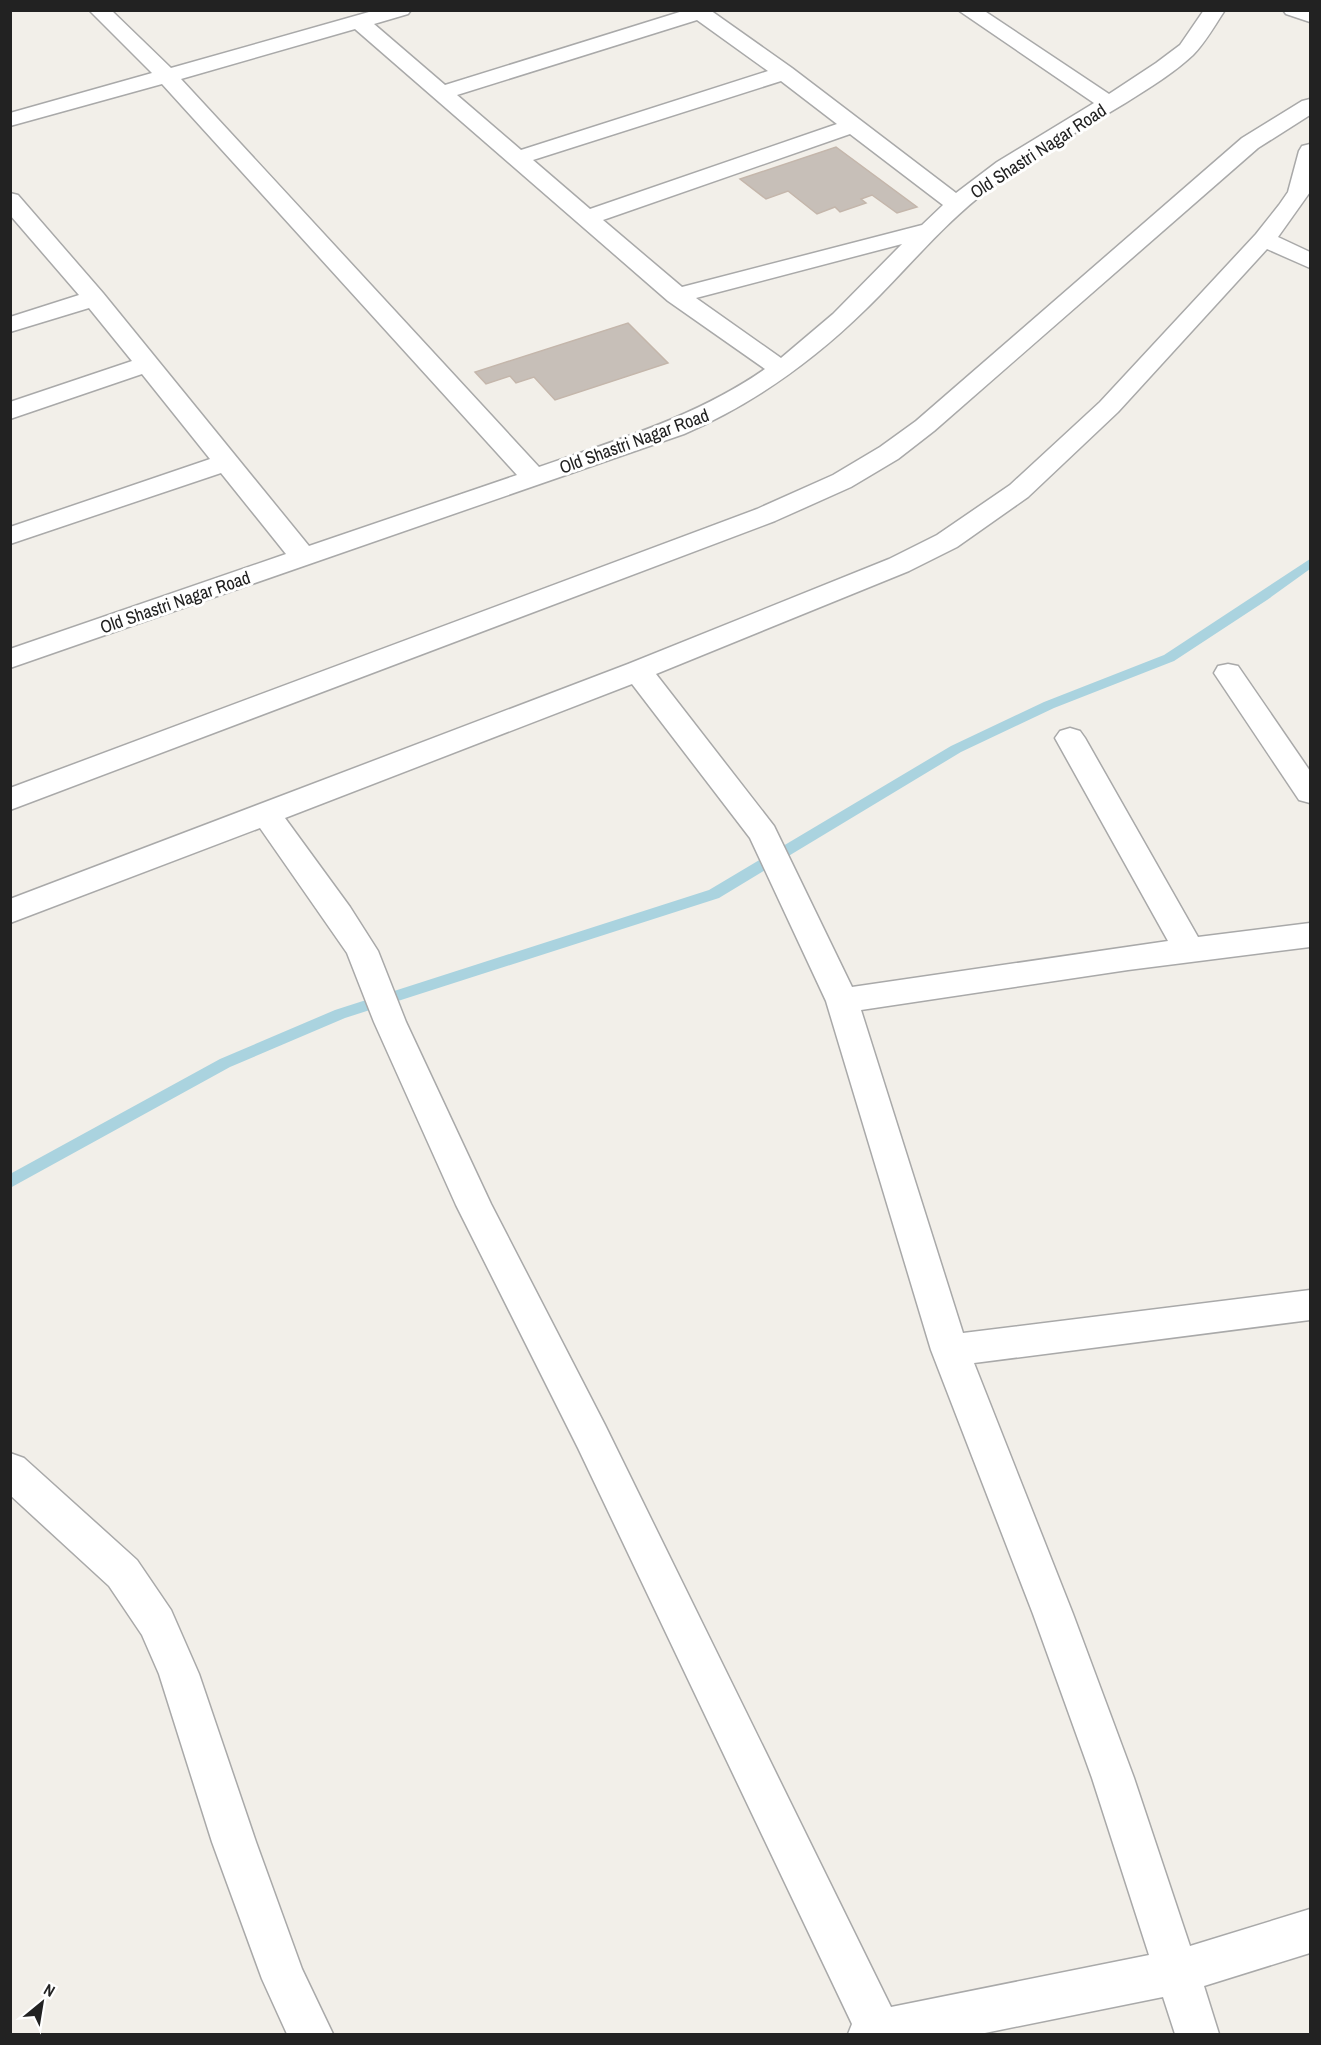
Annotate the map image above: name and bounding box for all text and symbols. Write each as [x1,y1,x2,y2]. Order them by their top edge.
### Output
street label: Old Shastri Nagar Road [965,98,1111,204]
street label: Old Shastri Nagar Road [556,402,712,480]
street label: Old Shastri Nagar Road [96,565,254,639]
north arrow [12,1973,72,2033]
text: N [40,1978,59,2002]

